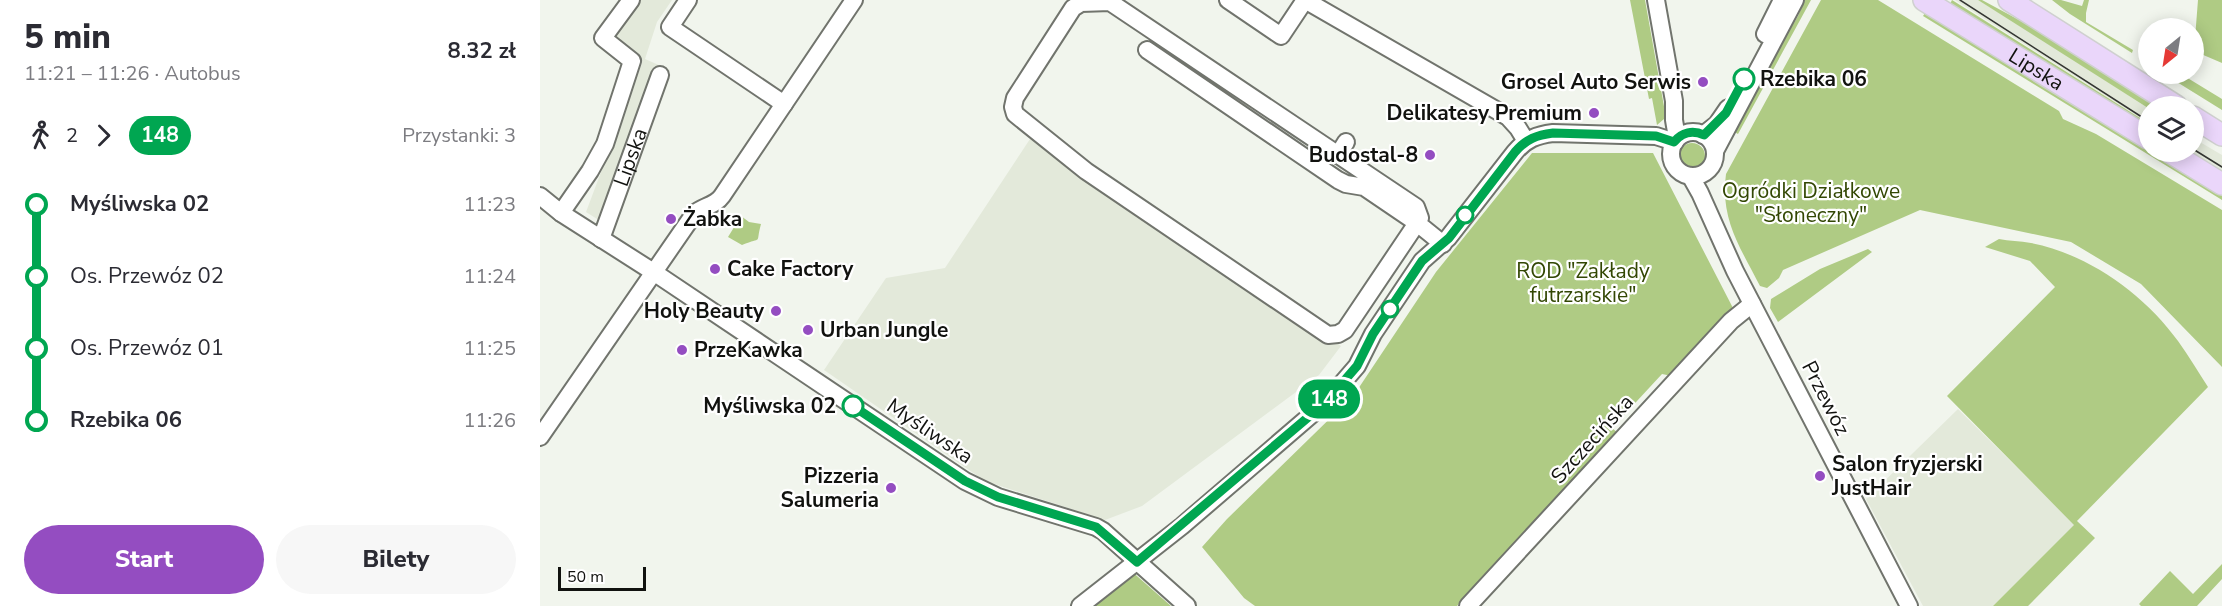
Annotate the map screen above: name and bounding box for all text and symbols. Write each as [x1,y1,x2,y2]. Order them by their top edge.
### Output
text: 5 min [24,15,111,60]
north arrow [2138,18,2204,84]
map controls [2138,18,2204,162]
text: 8.32 zł [448,36,516,66]
street label: Lipska [2003,42,2069,97]
text: 11:21 – 11:26 · Autobus [24,60,241,87]
place label: Rzebika 06 [1760,65,1867,93]
place label: Grosel Auto Serwis [1501,68,1691,96]
marker: Rzebika 06 [1733,68,1755,90]
marker: Grosel Auto Serwis [1696,75,1710,89]
button: layers [2138,96,2204,162]
place label: Delikatesy Premium [1387,99,1582,127]
marker: Delikatesy Premium [1587,106,1601,120]
icon: walk [24,119,57,152]
icon: forward [87,119,120,152]
text: 148 [141,121,179,149]
text: 2 [66,122,78,149]
text: Przystanki: 3 [402,122,516,149]
street label: Lipska [607,124,654,190]
place label: Budostal-8 [1309,141,1418,169]
marker: Budostal-8 [1423,148,1437,162]
park label: Ogródki Działkowe "Słoneczny" [1722,177,1900,229]
text: Myśliwska 02 [70,189,209,219]
text: 11:23 [463,191,516,218]
place label: Żabka [683,205,742,233]
unlabelled marker [1456,206,1474,224]
marker: Żabka [664,212,678,226]
place label: Cake Factory [727,255,854,283]
park label: ROD "Zakłady futrzarskie" [1516,257,1650,309]
text: Os. Przewóz 02 [70,261,224,291]
marker: Cake Factory [708,262,722,276]
text: 11:24 [463,263,516,290]
place label: Holy Beauty [644,297,765,325]
unlabelled marker [1381,300,1399,318]
marker: Holy Beauty [769,304,783,318]
place label: Urban Jungle [820,316,948,344]
marker: Urban Jungle [801,323,815,337]
text: Os. Przewóz 01 [70,333,224,363]
text: 11:25 [463,335,516,362]
place label: PrzeKawka [694,336,803,364]
marker: PrzeKawka [675,343,689,357]
street label: Przewóz [1795,356,1857,440]
line badge: 148 [1294,380,1364,418]
text: 148 [1310,385,1348,413]
street label: Szczecińska [1544,388,1640,490]
place label: Myśliwska 02 [703,392,836,420]
street label: Myśliwska [881,392,979,470]
marker: Myśliwska 02 [842,395,864,417]
text: Rzebika 06 [70,405,182,435]
text: 11:26 [463,407,516,434]
place label: Salon fryzjerski JustHair [1831,450,1983,502]
place label: Pizzeria Salumeria [781,462,879,514]
marker: Salon fryzjerski JustHair [1813,469,1827,483]
marker: Pizzeria Salumeria [884,481,898,495]
button: Start [24,525,264,594]
button: Bilety [276,525,516,594]
scale bar [558,564,646,592]
text: 50 m [567,566,604,588]

